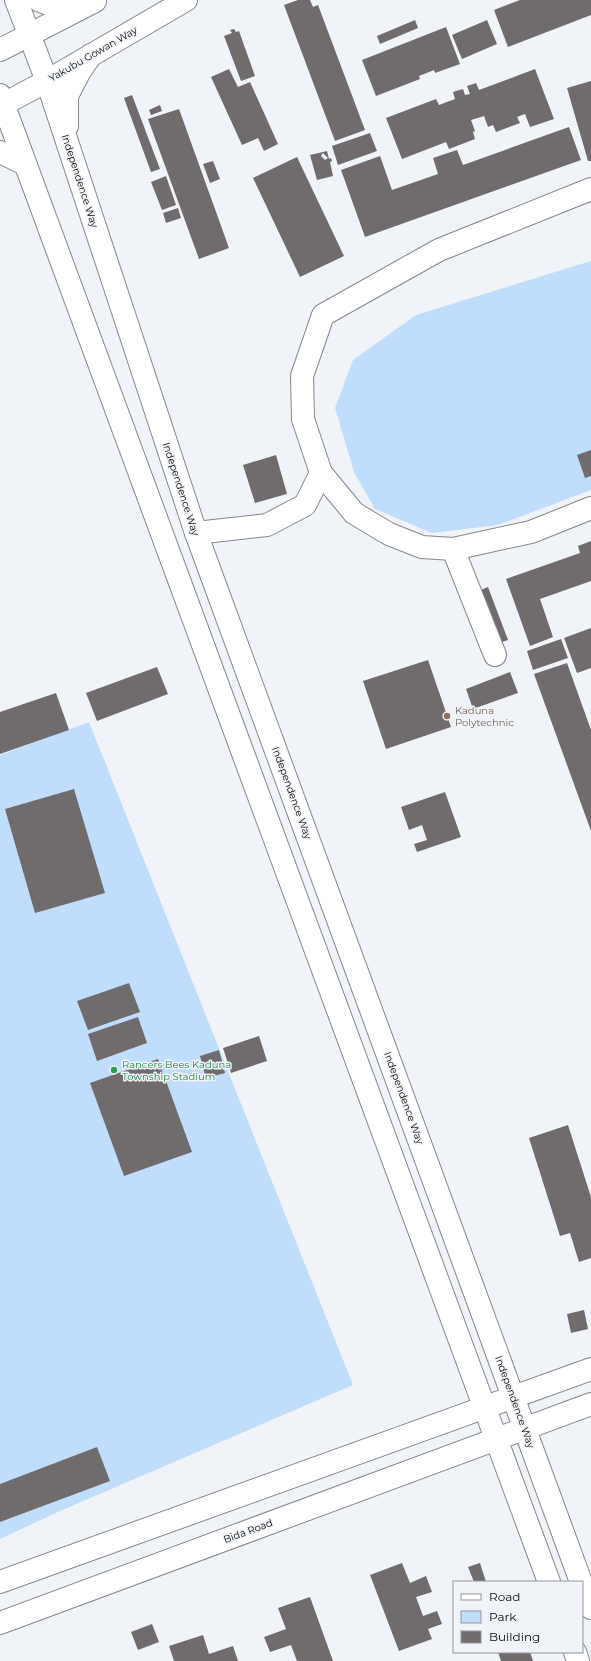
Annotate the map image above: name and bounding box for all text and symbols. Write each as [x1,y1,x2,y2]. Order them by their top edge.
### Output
street label: Yakubu Gowan Way [47,23,140,85]
street label: Independence Way [59,133,101,230]
street label: Independence Way [160,441,202,538]
place label: Kaduna Polytechnic [455,704,514,729]
marker: Kaduna Polytechnic [442,711,452,721]
street label: Independence Way [269,745,315,842]
street label: Independence Way [381,1050,427,1147]
place label: Rancers Bees Kaduna Township Stadium [122,1058,231,1083]
marker: Rancers Bees Kaduna Township Stadium [109,1065,119,1075]
street label: Independence Way [492,1354,538,1451]
street label: Bida Road [221,1516,275,1546]
legend [453,1581,583,1653]
text: Road [489,1589,520,1604]
text: Park [489,1609,517,1624]
text: Building [489,1629,540,1644]

